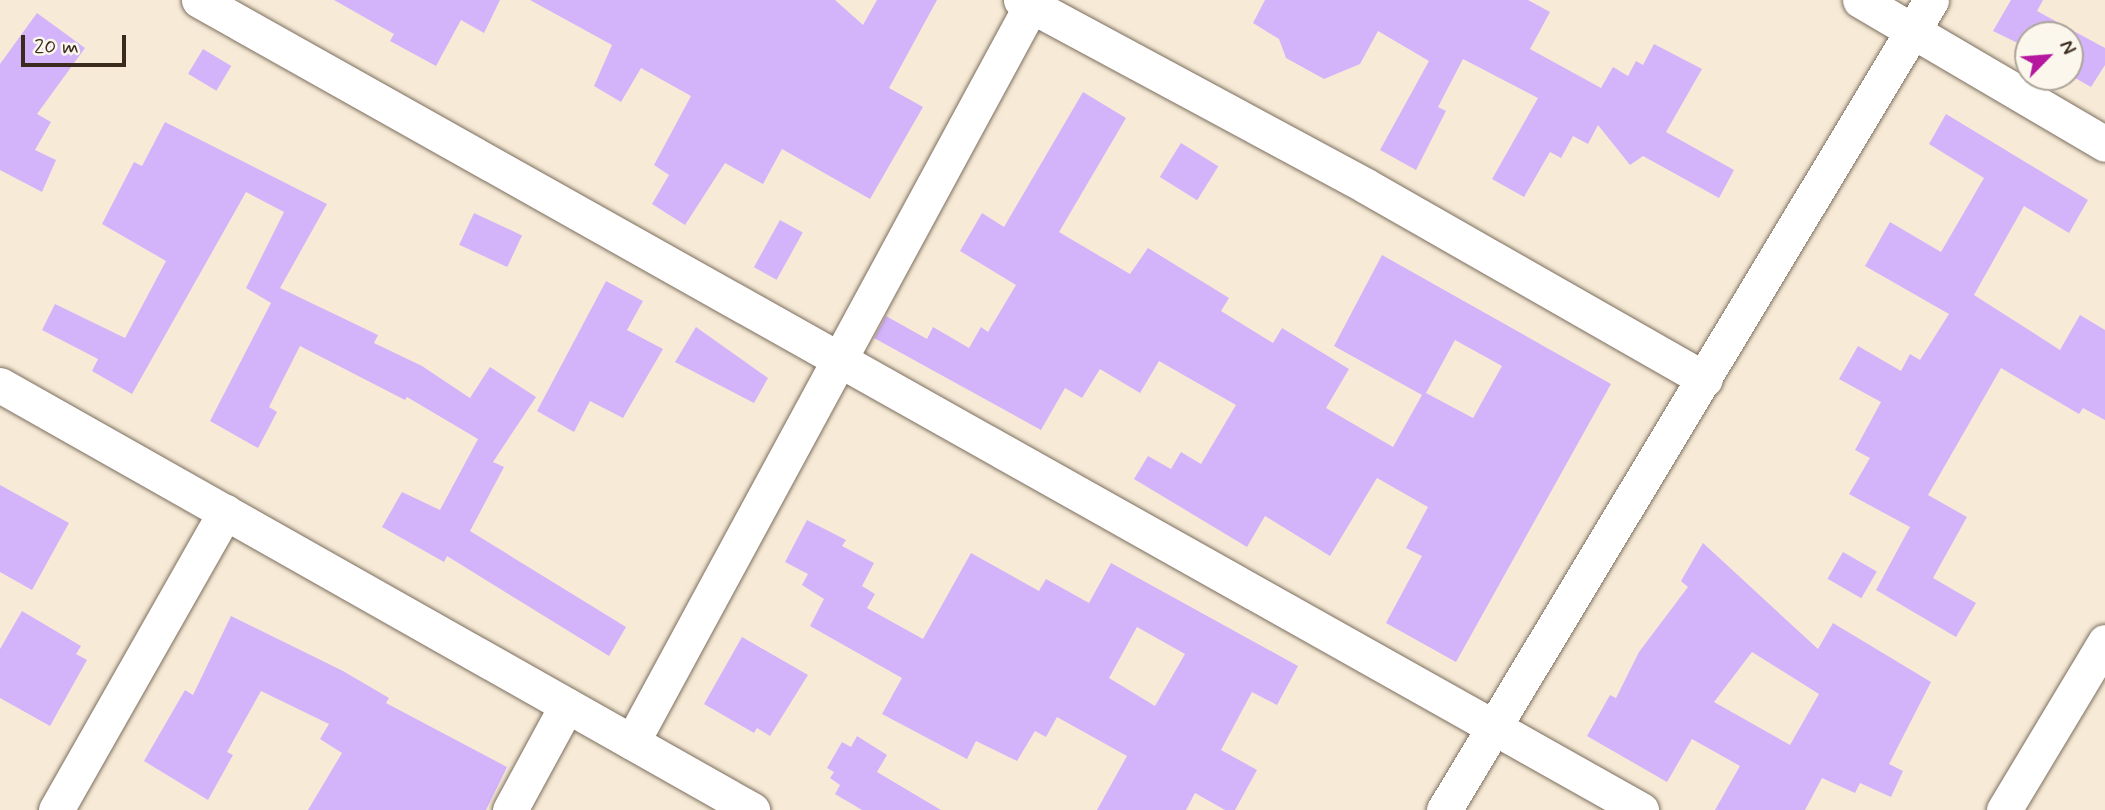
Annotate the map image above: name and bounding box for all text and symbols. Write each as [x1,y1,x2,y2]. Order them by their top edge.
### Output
scale bar [24,21,130,65]
north arrow [2014,21,2084,91]
text: 20 m [34,33,79,61]
text: N [2053,37,2081,59]

